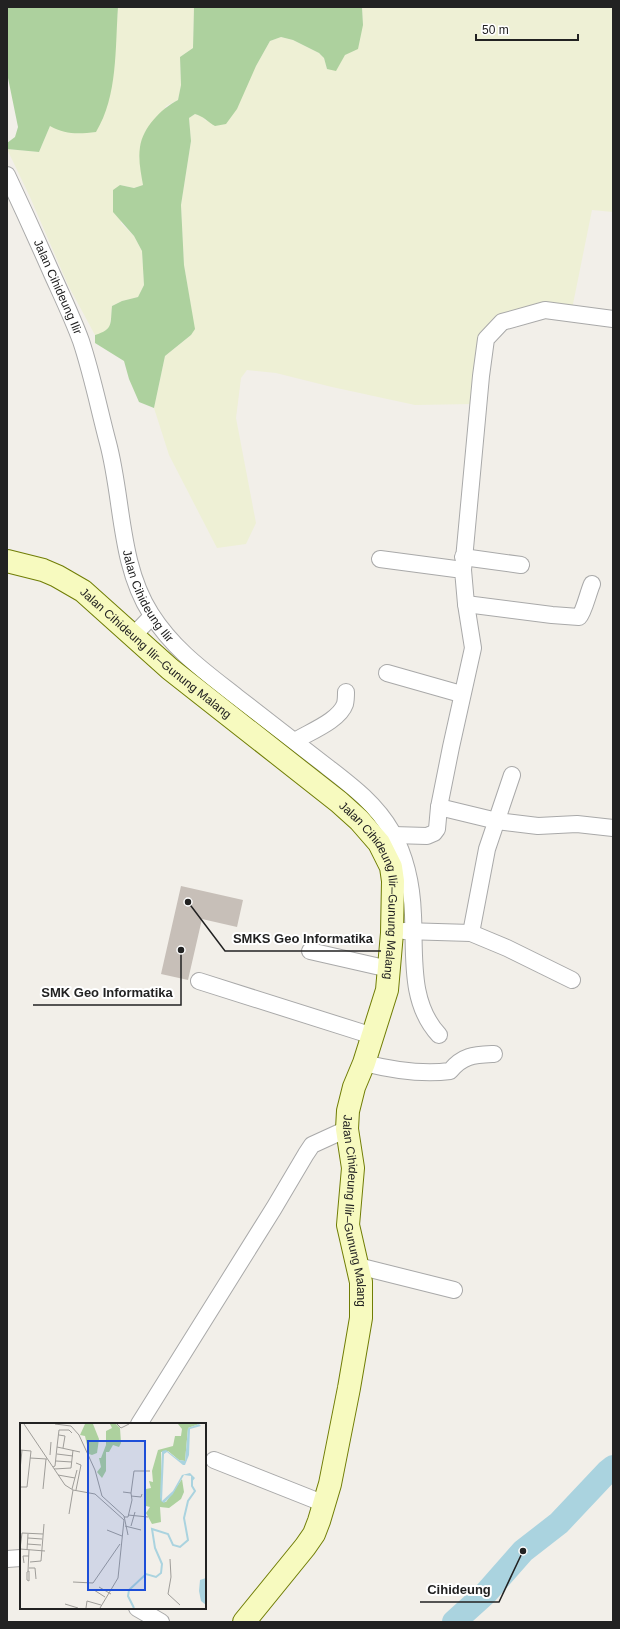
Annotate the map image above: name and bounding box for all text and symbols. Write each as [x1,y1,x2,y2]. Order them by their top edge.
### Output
scale bar [476,16,578,42]
text: 50 m [482,23,509,37]
street label: Jalan Cihideung Ilir [31,237,85,336]
street label: Jalan Cihideung Ilir [120,548,176,645]
street label: Jalan Cihideung Ilir–Gunung Malang [77,585,234,722]
street label: Jalan Cihideung Ilir–Gunung Malang [336,798,400,980]
callout: SMKS Geo Informatika [225,926,381,951]
text: SMKS Geo Informatika [233,931,374,946]
callout: SMK Geo Informatika [33,980,181,1005]
text: SMK Geo Informatika [41,985,174,1000]
street label: Jalan Cihideung Ilir–Gunung Malang [340,1114,368,1307]
inset map [20,1423,206,1609]
callout: Cihideung [420,1577,499,1602]
text: Cihideung [427,1582,491,1597]

